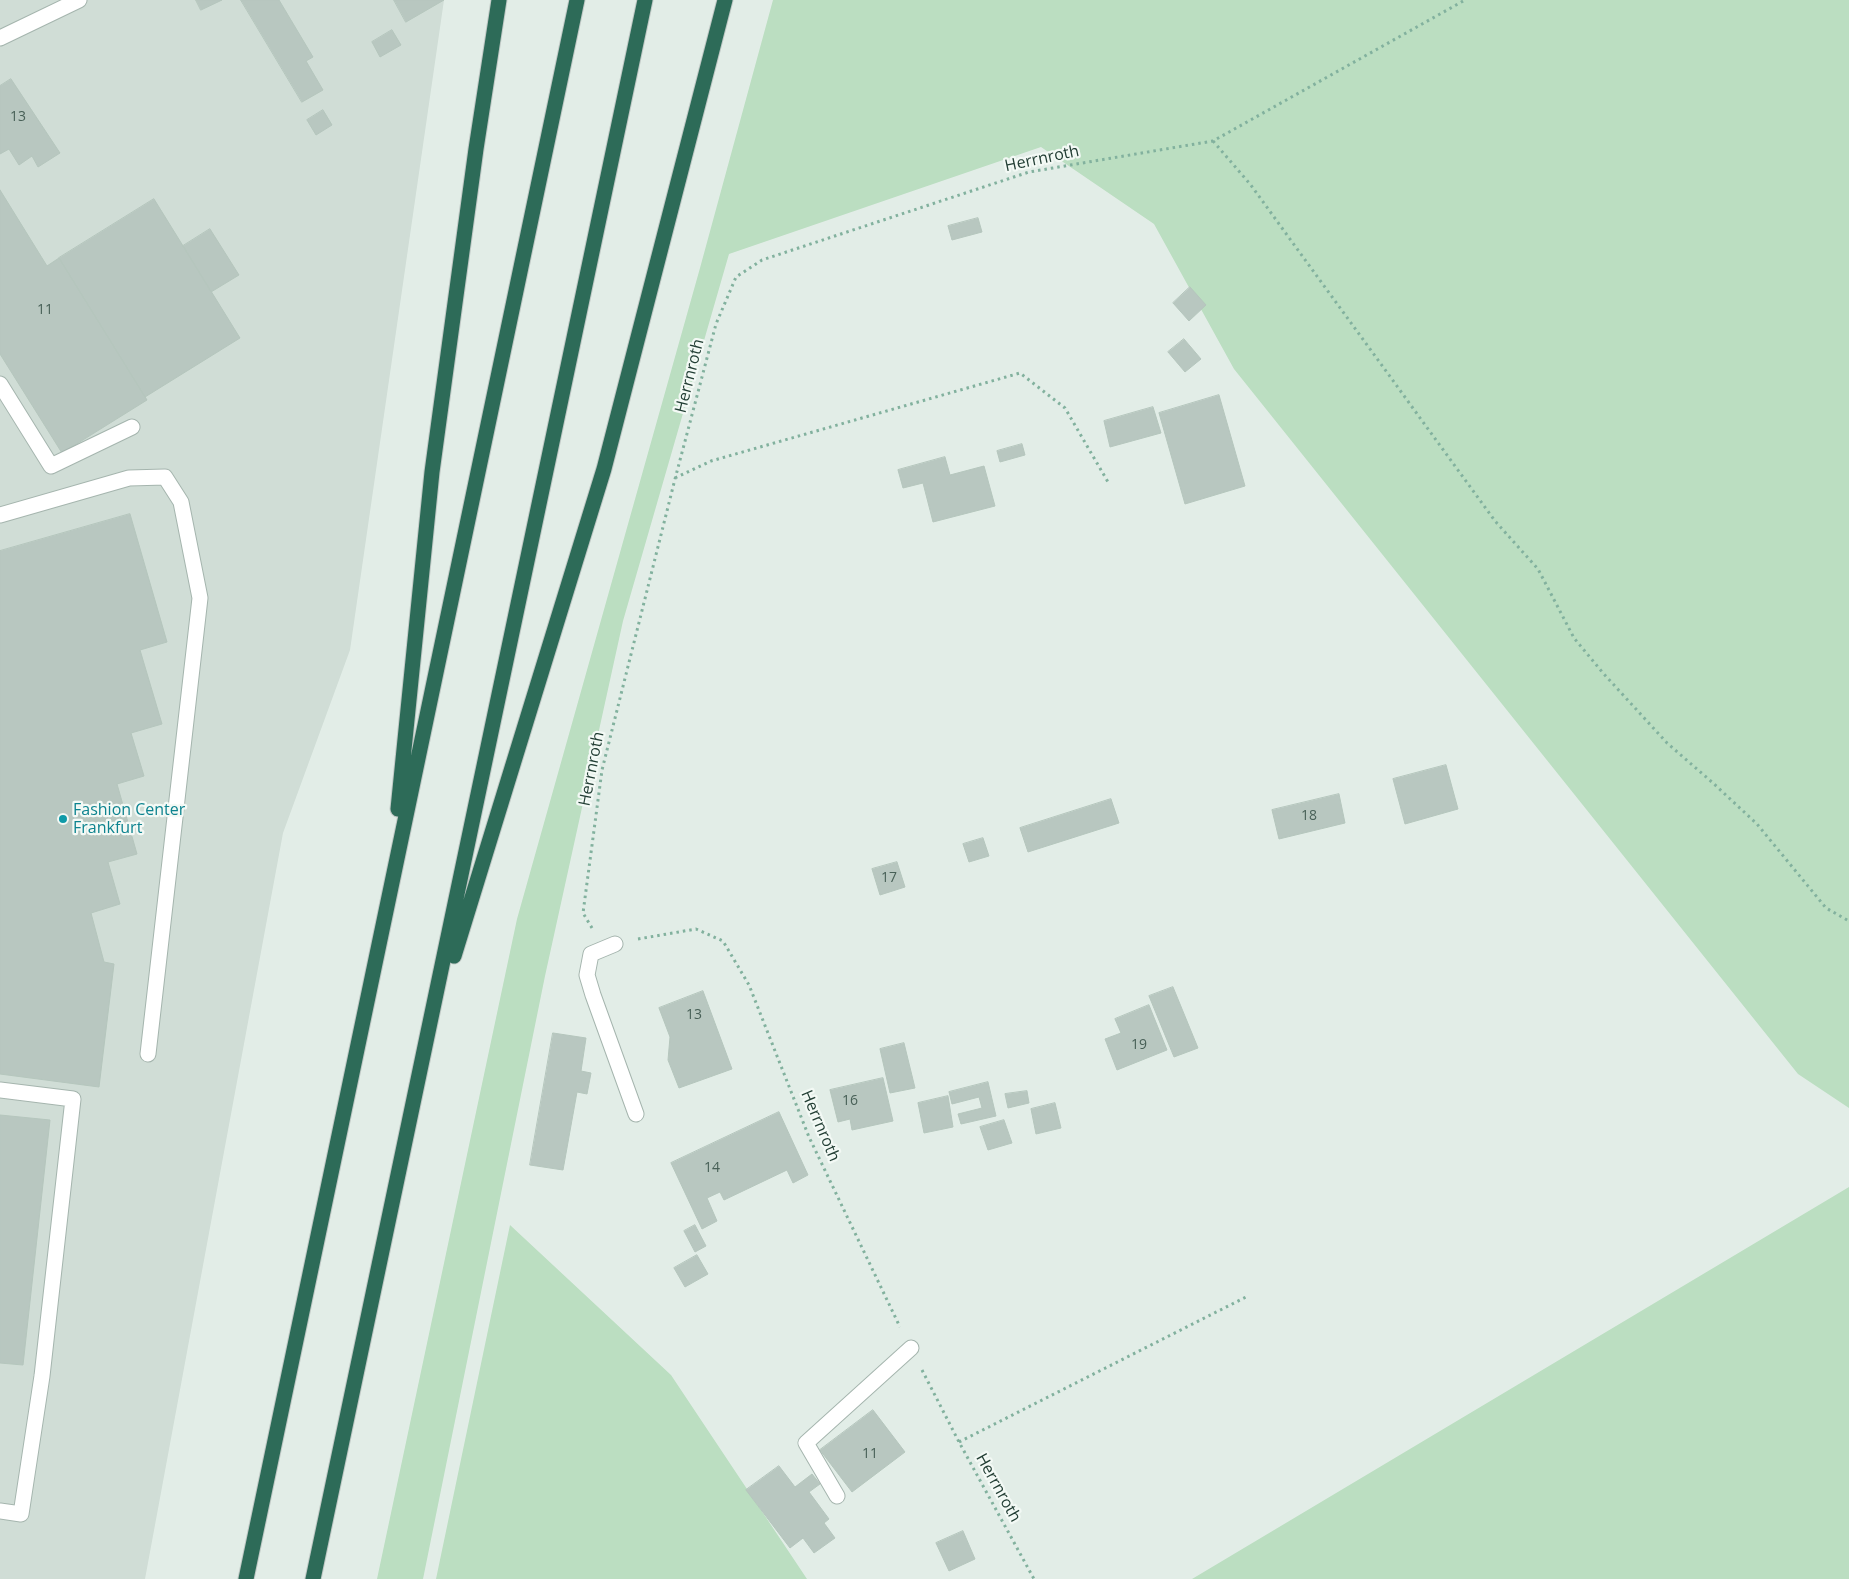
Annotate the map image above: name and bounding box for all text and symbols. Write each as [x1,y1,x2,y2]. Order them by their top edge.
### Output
house number: 13 [10,109,26,125]
street label: Herrnroth [1003,142,1081,176]
house number: 11 [37,302,53,318]
street label: Herrnroth [672,337,708,415]
street label: Herrnroth [575,730,609,808]
place label: Fashion Center Frankfurt [73,800,185,838]
house number: 18 [1301,808,1317,824]
marker: Fashion Center Frankfurt [57,813,69,825]
house number: 17 [881,870,897,886]
house number: 13 [686,1007,702,1023]
house number: 19 [1131,1037,1147,1053]
street label: Herrnroth [796,1088,844,1164]
house number: 16 [842,1093,858,1109]
house number: 14 [704,1160,720,1176]
house number: 11 [862,1446,878,1462]
street label: Herrnroth [971,1450,1025,1526]

